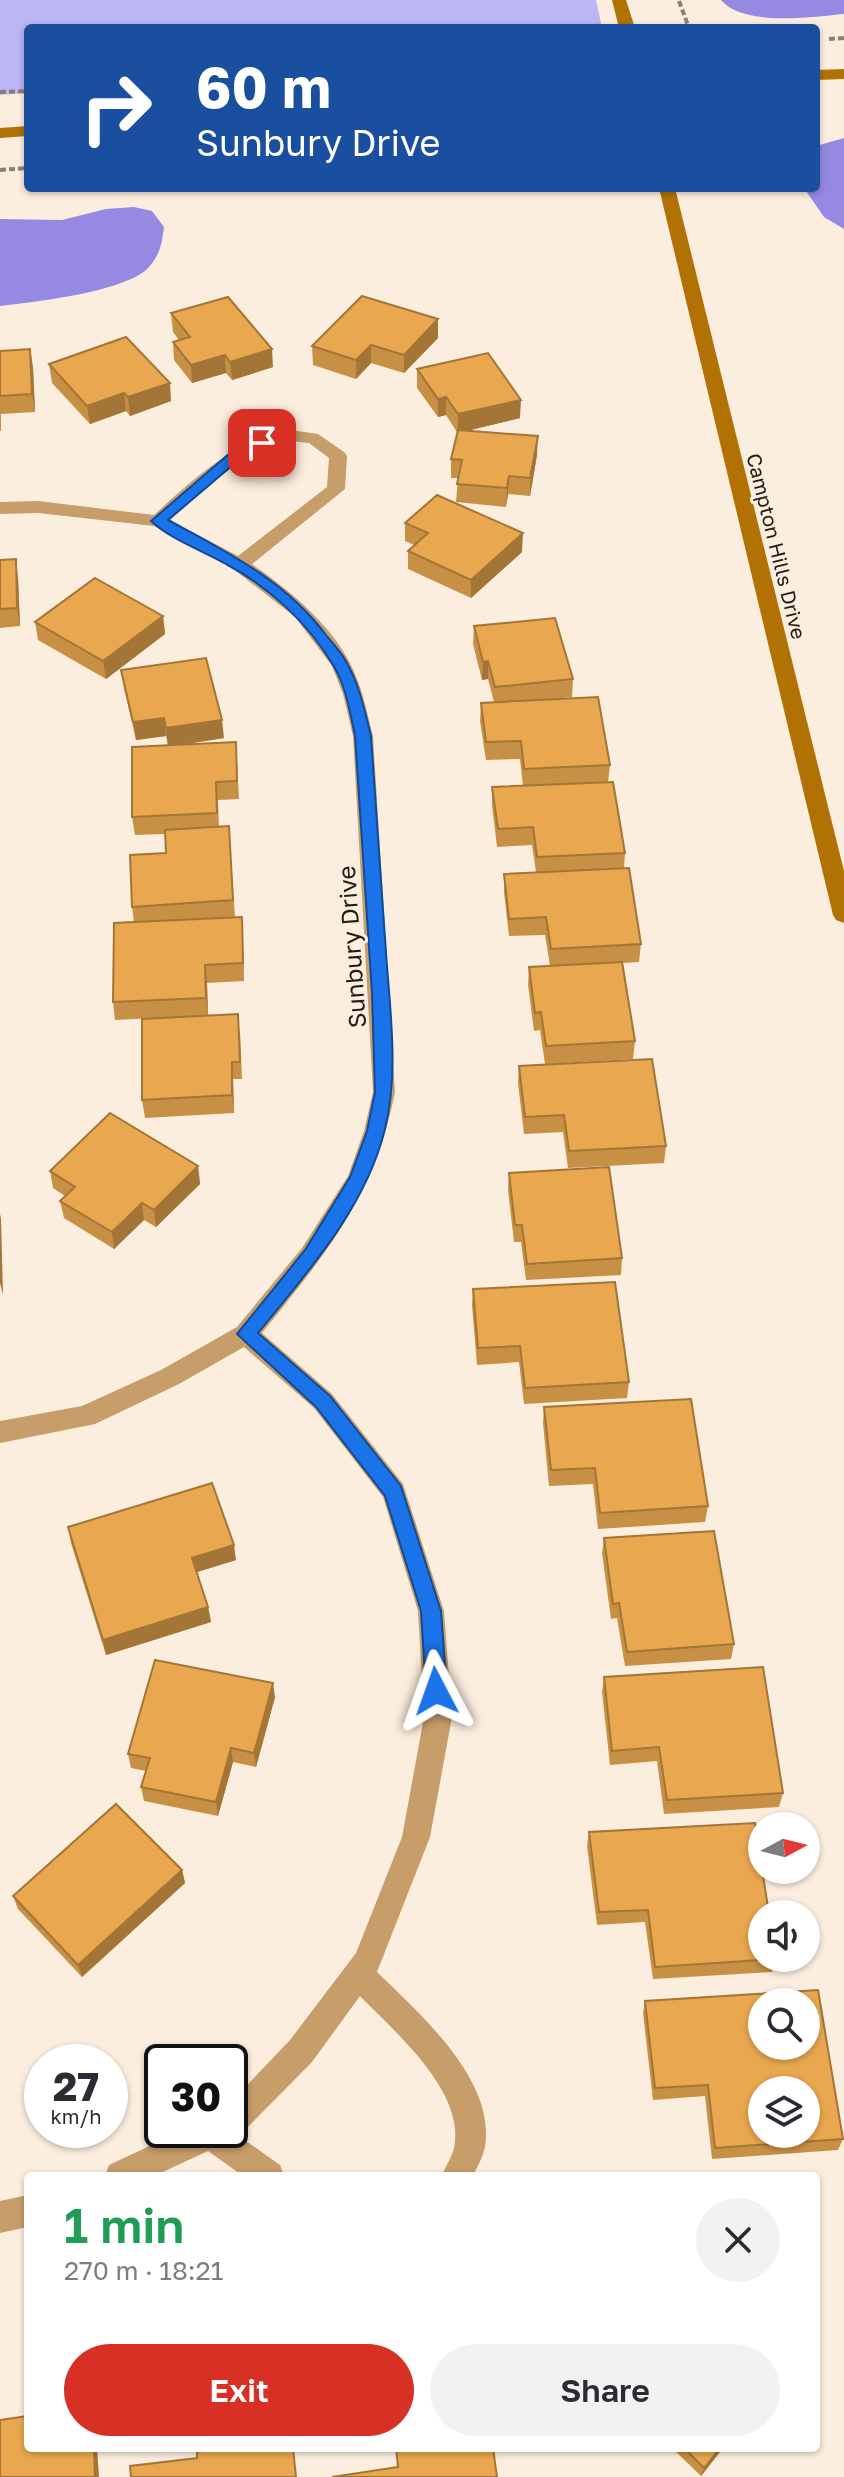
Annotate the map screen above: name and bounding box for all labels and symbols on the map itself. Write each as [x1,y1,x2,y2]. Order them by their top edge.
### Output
pin [228,409,296,477]
street label: Campton Hills Drive [742,451,812,641]
street label: Sunbury Drive [331,865,371,1029]
position arrow [394,1649,478,1733]
north arrow [748,1812,820,1884]
speed limit sign: 30 [144,2044,248,2148]

